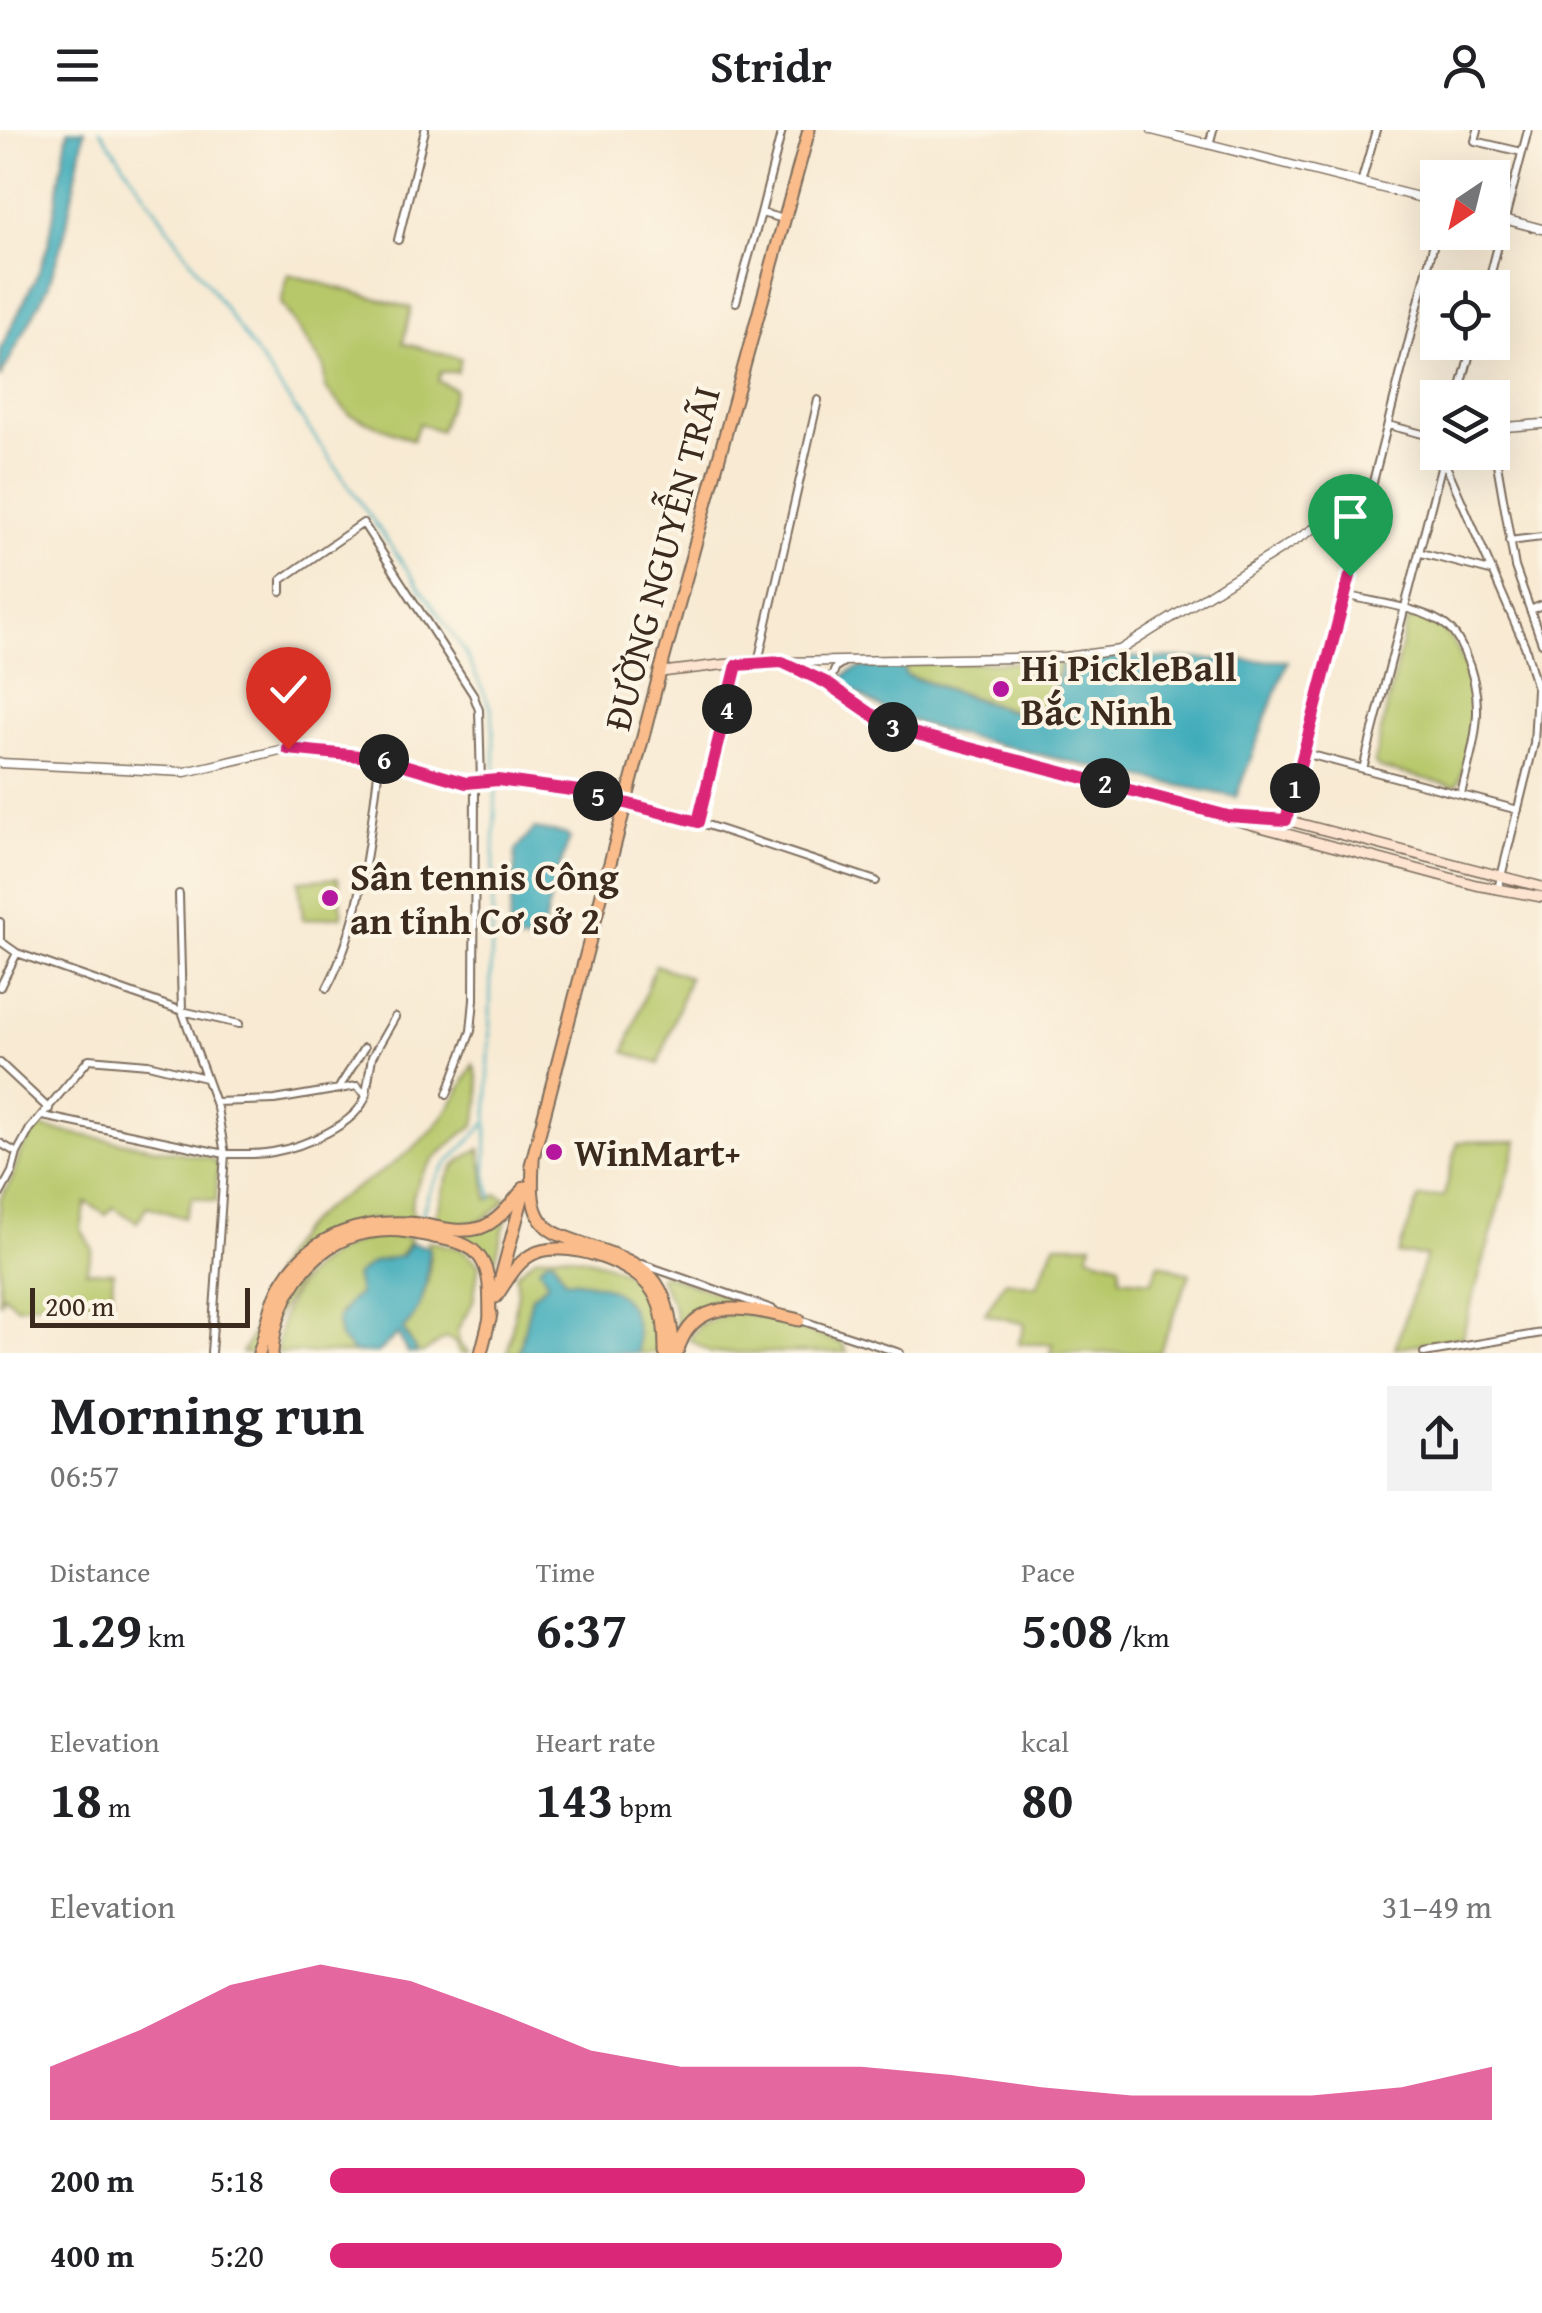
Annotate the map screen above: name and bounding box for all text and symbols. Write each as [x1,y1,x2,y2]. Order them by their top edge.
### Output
text: Stridr [710,33,832,98]
icon: menu [50,38,105,93]
icon: person [1437,38,1492,93]
north arrow [1420,160,1510,250]
map controls [1420,160,1510,470]
button: locate [1420,270,1510,360]
street label: ĐƯỜNG NGUYỄN TRÃI [588,380,734,736]
button: layers [1420,380,1510,470]
pin [1308,474,1393,577]
icon: arrive [1323,489,1378,544]
place label: Hi PickleBall Bắc Ninh [1021,639,1237,739]
pin [246,647,331,750]
icon: check [261,662,316,717]
marker: Hi PickleBall Bắc Ninh [990,678,1012,700]
pin: 4 [702,684,752,734]
text: 4 [720,688,734,729]
pin: 3 [868,702,918,752]
text: 3 [886,706,900,747]
pin: 6 [359,734,409,784]
text: 6 [377,738,391,779]
pin: 2 [1080,758,1130,808]
text: 2 [1098,762,1112,803]
pin: 1 [1270,763,1320,813]
text: 1 [1288,767,1302,808]
pin: 5 [573,771,623,821]
text: 5 [591,775,605,816]
place label: Sân tennis Công an tỉnh Cơ sở 2 [350,848,620,948]
marker: Sân tennis Công an tỉnh Cơ sở 2 [319,887,341,909]
place label: WinMart+ [574,1124,741,1180]
marker: WinMart+ [543,1141,565,1163]
scale bar [30,1283,250,1328]
text: 200 m [45,1285,114,1326]
text: Morning run [50,1374,364,1454]
button: share [1387,1386,1492,1491]
text: 06:57 [50,1452,119,1499]
text: Distance [50,1551,150,1592]
text: Time [536,1551,595,1592]
text: Pace [1021,1551,1075,1592]
text: 1.29 [50,1592,142,1665]
text: 6:37 [536,1592,628,1665]
text: 5:08 [1021,1592,1113,1665]
text: km [142,1616,185,1657]
text: /km [1113,1616,1170,1657]
text: Elevation [50,1721,160,1762]
text: Heart rate [536,1721,656,1762]
text: kcal [1021,1721,1069,1762]
text: 18 [50,1762,102,1835]
text: 143 [536,1762,613,1835]
text: 80 [1021,1762,1073,1835]
text: m [102,1786,131,1827]
text: bpm [613,1786,672,1827]
text: Elevation [50,1883,175,1930]
text: 31–49 m [1382,1883,1492,1930]
text: 200 m [50,2157,134,2204]
text: 5:18 [210,2157,264,2204]
text: 400 m [50,2232,134,2279]
text: 5:20 [210,2232,264,2279]

